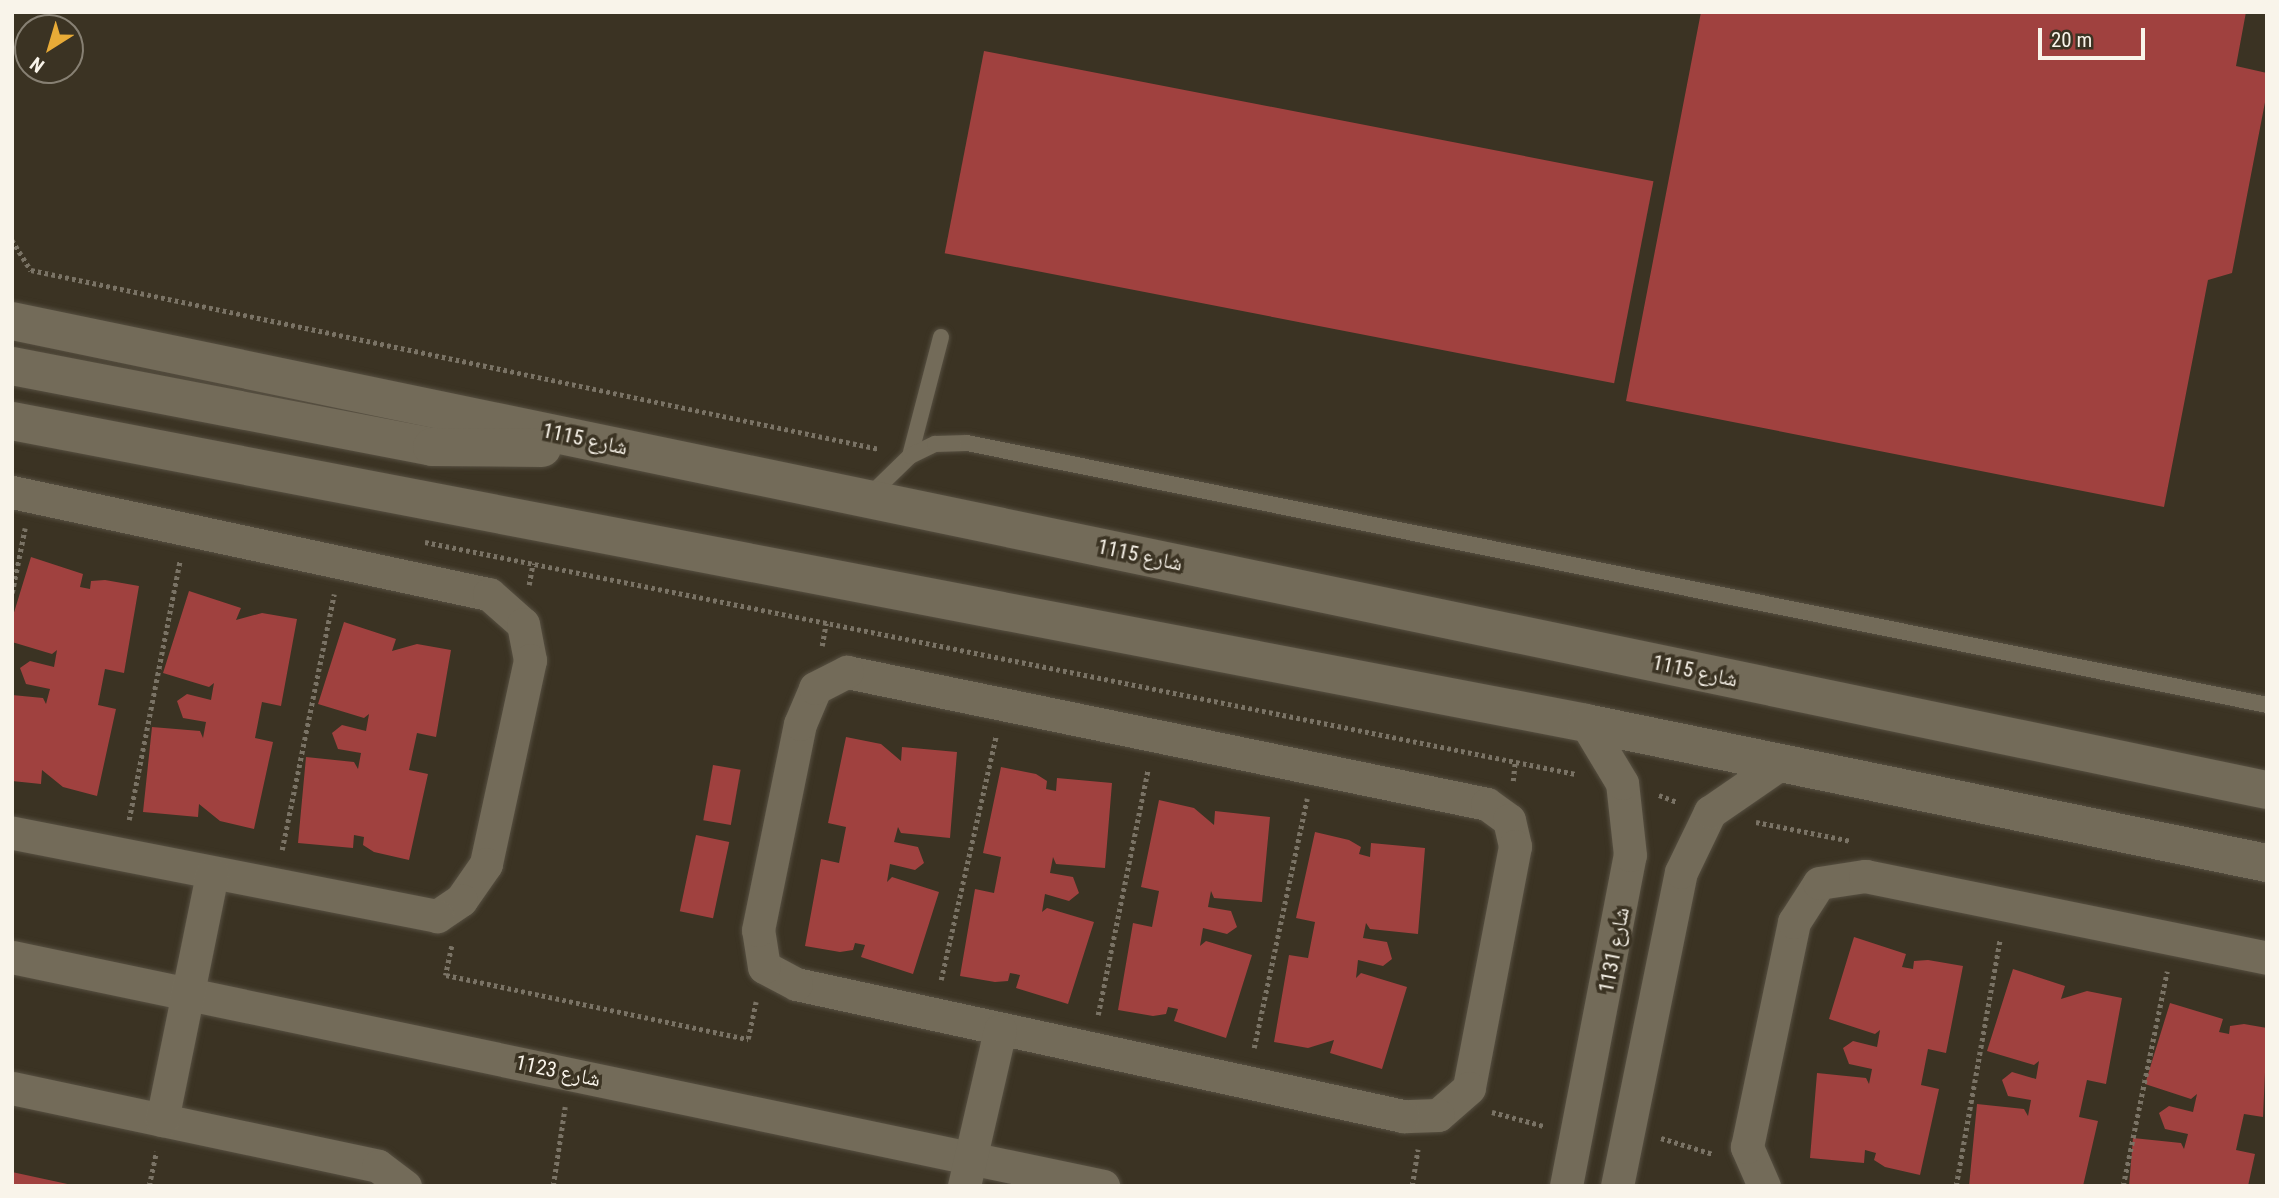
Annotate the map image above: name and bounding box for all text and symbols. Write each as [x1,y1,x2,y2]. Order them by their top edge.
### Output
north arrow [14,14,84,84]
scale bar [2041,14,2148,58]
text: 20 m [2051,28,2092,52]
text: N [26,52,49,77]
street label: شارع 1115 [540,418,630,460]
street label: شارع 1115 [1095,534,1185,576]
street label: شارع 1115 [1650,650,1740,692]
street label: شارع 1131 [1593,905,1635,995]
street label: شارع 1123 [513,1050,603,1092]

